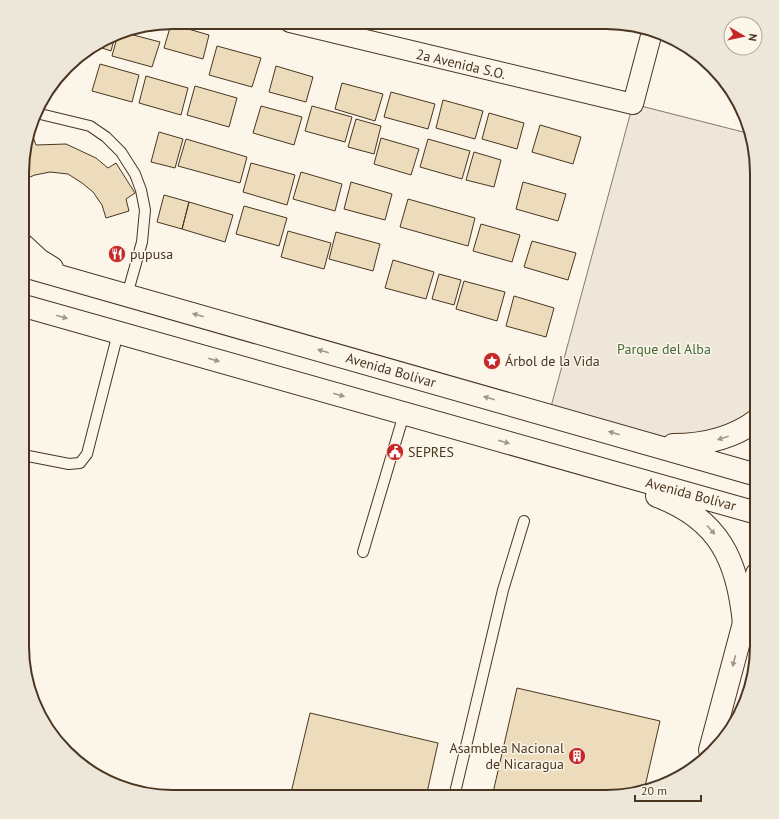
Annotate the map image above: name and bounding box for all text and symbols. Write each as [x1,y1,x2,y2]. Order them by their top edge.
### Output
north arrow [723,16,763,56]
text: N [745,33,760,42]
street label: 2a Avenida S.O. [414,45,508,83]
restaurant icon: pupusa [107,244,127,264]
place label: pupusa [130,245,173,263]
one-way arrow [192,312,204,318]
one-way arrow [56,314,68,320]
park label: Parque del Alba [617,340,711,358]
one-way arrow [317,348,329,354]
street label: Avenida Bolívar [344,349,438,392]
place icon: Árbol de la Vida [482,351,502,371]
place label: Árbol de la Vida [505,352,600,370]
one-way arrow [208,357,220,363]
one-way arrow [333,392,345,398]
one-way arrow [483,395,495,401]
one-way arrow [608,430,620,436]
one-way arrow [716,435,728,441]
one-way arrow [498,439,510,445]
public building icon: SEPRES [385,442,405,462]
place label: SEPRES [408,443,454,461]
street label: Avenida Bolívar [644,473,738,515]
one-way arrow [706,525,716,535]
one-way arrow [731,656,737,668]
place label: Asamblea Nacional de Nicaragua [450,739,564,773]
building icon: Asamblea Nacional de Nicaragua [567,746,587,766]
scale bar [635,777,701,803]
text: 20 m [641,783,667,798]

